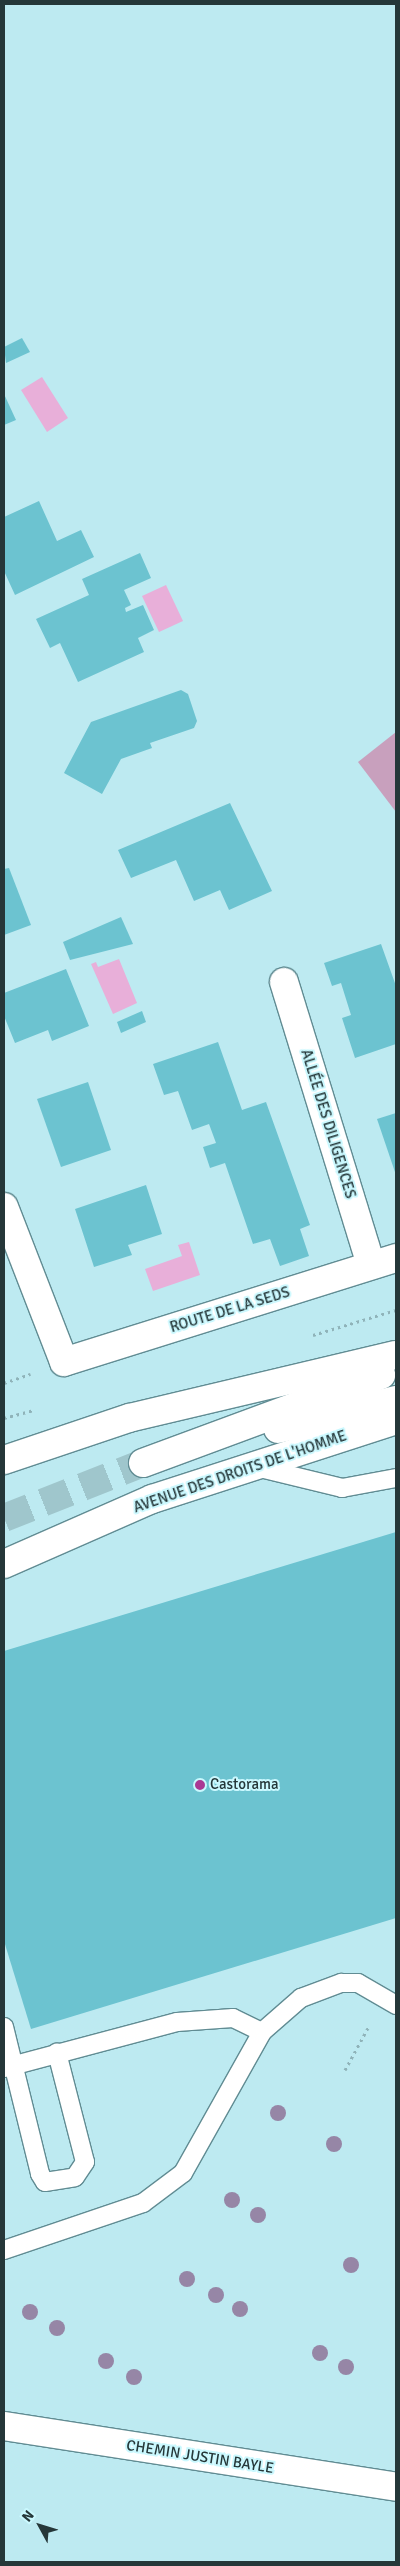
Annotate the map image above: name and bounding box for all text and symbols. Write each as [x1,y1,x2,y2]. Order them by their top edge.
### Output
street label: ALLÉE DES DILIGENCES [297,1047,359,1201]
street label: ROUTE DE LA SEDS [168,1283,292,1337]
street label: AVENUE DES DROITS DE L'HOMME [131,1427,349,1517]
place label: Castorama [210,1776,279,1794]
marker: Castorama [194,1779,206,1791]
street label: CHEMIN JUSTIN BAYLE [125,2436,275,2478]
north arrow [15,2501,65,2551]
text: N [18,2507,38,2525]

